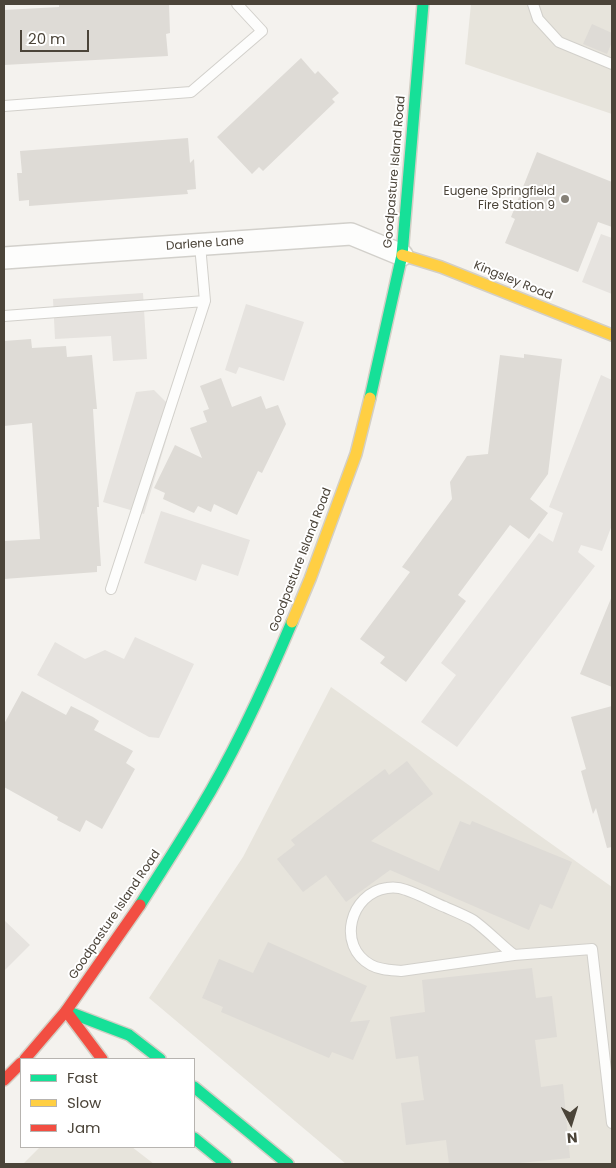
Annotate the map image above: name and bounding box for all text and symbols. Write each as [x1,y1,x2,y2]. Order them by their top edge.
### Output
scale bar [22,20,91,52]
text: 20 m [28,28,66,49]
street label: Goodpasture Island Road [381,95,409,249]
place label: Eugene Springfield Fire Station 9 [444,185,555,213]
marker: Eugene Springfield Fire Station 9 [559,193,571,205]
street label: Darlene Lane [165,234,245,254]
street label: Kingsley Road [471,259,555,303]
street label: Goodpasture Island Road [267,486,335,634]
street label: Goodpasture Island Road [66,848,164,982]
legend [20,1058,195,1148]
text: Fast [67,1067,98,1088]
text: Slow [67,1092,101,1113]
north arrow [546,1098,596,1148]
text: Jam [67,1117,101,1138]
text: N [566,1128,578,1148]

